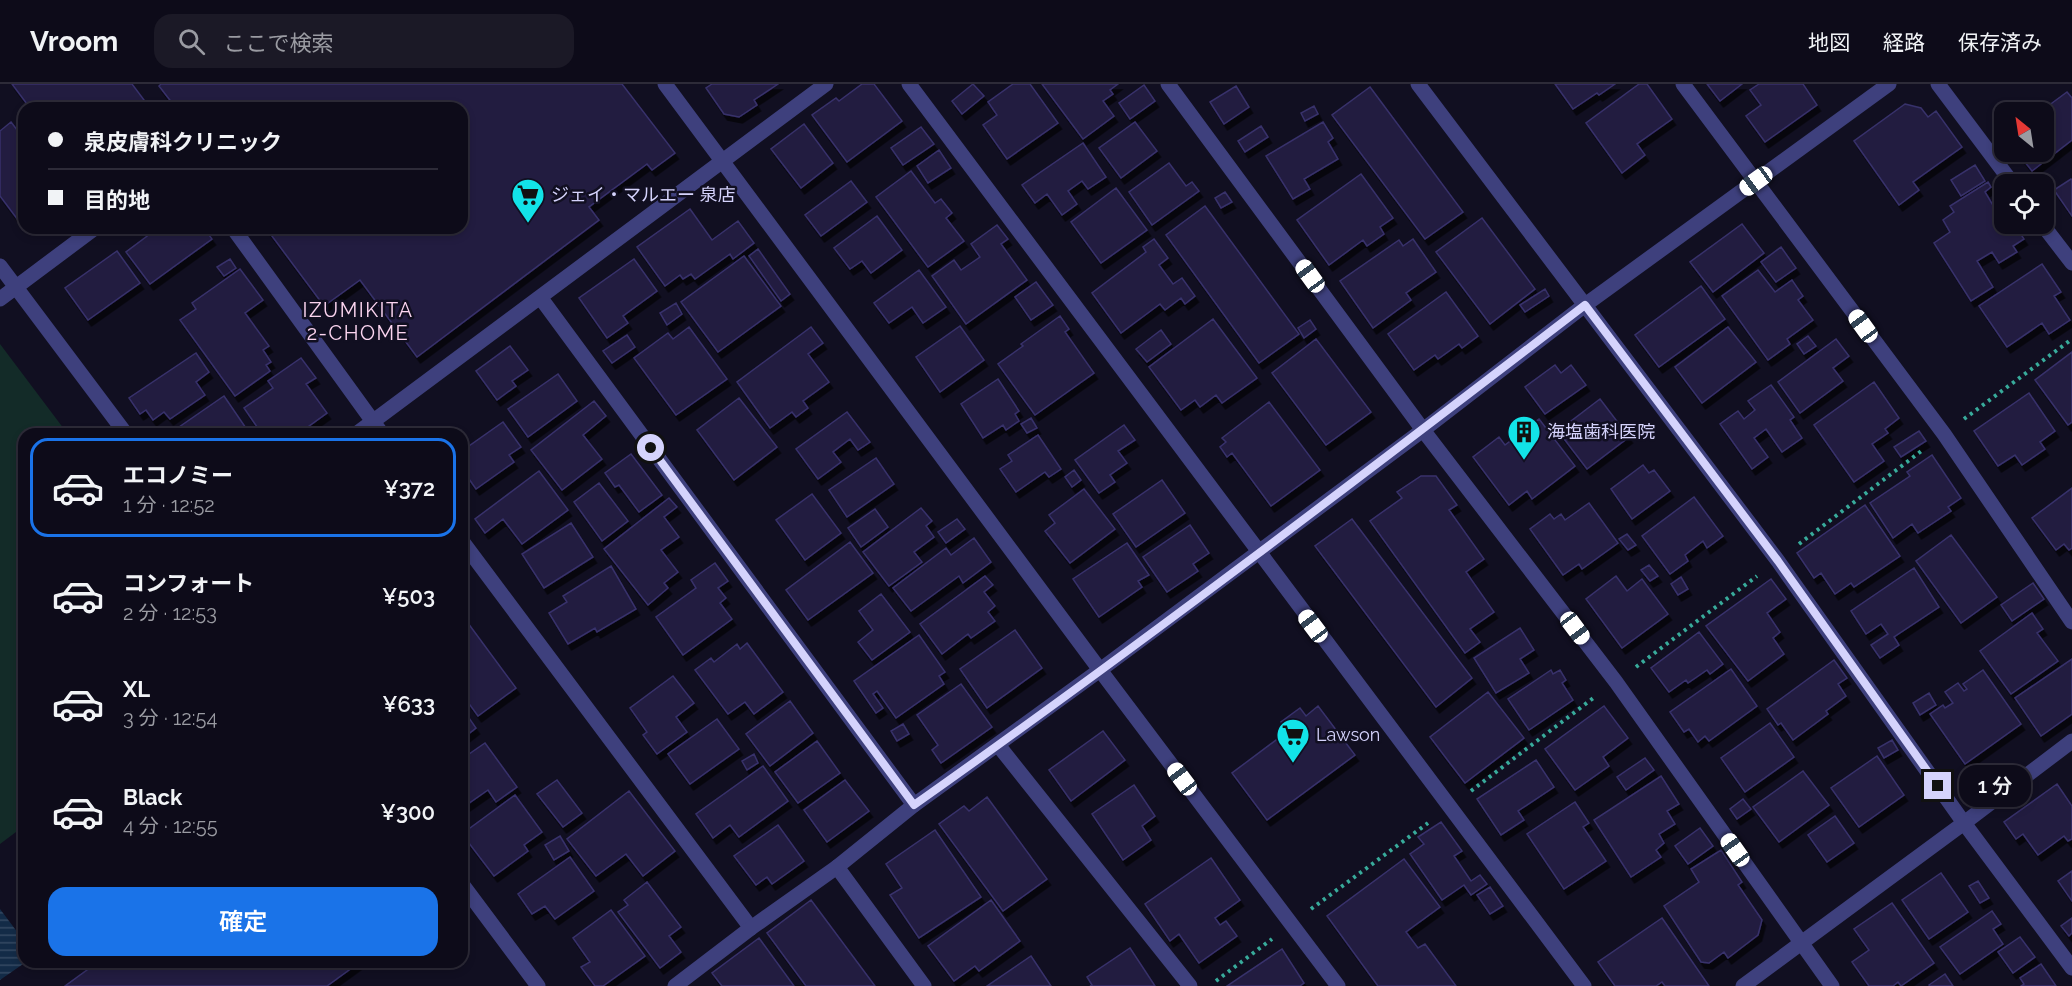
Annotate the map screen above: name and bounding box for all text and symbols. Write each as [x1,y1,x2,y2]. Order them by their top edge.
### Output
search box [154,14,574,68]
text: Vroom [30,25,118,58]
icon: search [175,25,208,58]
text: ここで検索 [223,30,333,56]
text: 地図 [1808,30,1850,55]
text: 経路 [1883,30,1925,55]
text: 保存済み [1958,30,2042,55]
north arrow [1994,102,2054,162]
map controls [1994,102,2054,234]
text: 泉皮膚科クリニック [84,129,282,155]
car [1736,163,1776,199]
button: locate [1994,174,2054,234]
supermarket icon: ジェイ・マルエー 泉店 [510,177,546,224]
place label: ジェイ・マルエー 泉店 [551,184,736,205]
text: 目的地 [84,187,150,213]
car [1292,256,1328,296]
district label: IZUMIKITA 2-CHOME [303,298,413,345]
car [1845,306,1881,346]
building icon: 海塩歯科医院 [1506,414,1542,461]
place label: 海塩歯科医院 [1547,421,1655,442]
route start [637,434,664,461]
icon: car [51,461,105,515]
text: エコノミー [123,462,233,488]
text: ¥372 [383,475,435,501]
text: 1 分 · 12:52 [123,493,215,517]
icon: car [51,569,105,623]
text: コンフォート [123,570,254,596]
text: ¥503 [382,583,435,609]
text: 2 分 · 12:53 [123,601,217,625]
car [1295,606,1331,646]
car [1557,608,1593,648]
text: XL [123,676,150,702]
icon: car [51,677,105,731]
text: ¥633 [382,691,435,717]
text: 3 分 · 12:54 [123,706,217,730]
supermarket icon: Lawson [1275,717,1311,764]
place label: Lawson [1316,724,1380,745]
car [1164,759,1200,799]
callout: 1 分 [1959,765,2031,807]
route end [1924,772,1951,799]
text: 1 分 [1978,774,2012,798]
text: Black [123,784,182,810]
icon: car [51,785,105,839]
text: ¥300 [381,799,435,825]
text: 4 分 · 12:55 [123,814,218,838]
car [1717,830,1753,870]
button: 確定 [48,887,438,956]

